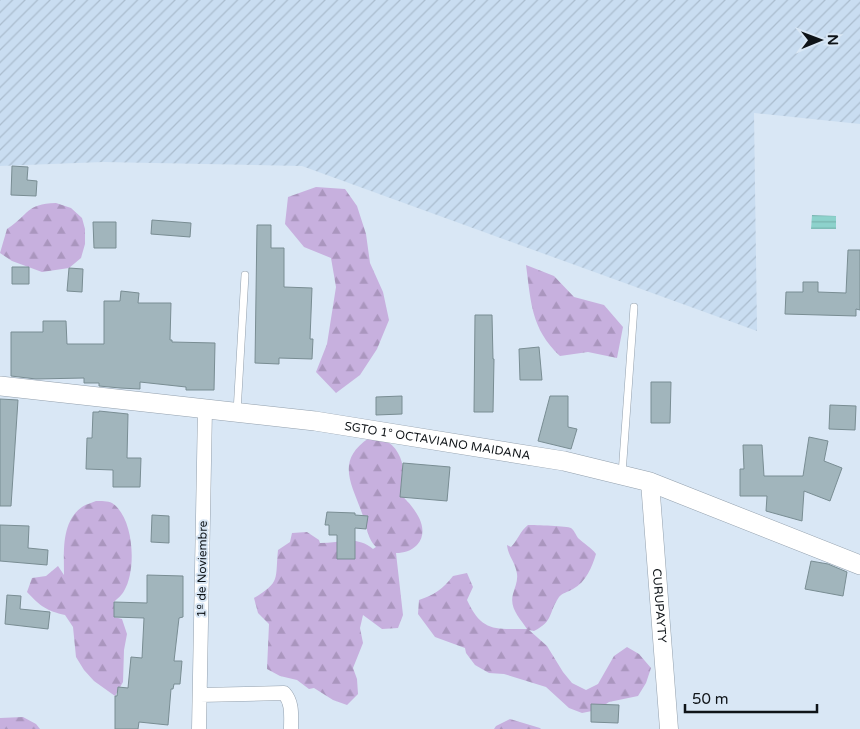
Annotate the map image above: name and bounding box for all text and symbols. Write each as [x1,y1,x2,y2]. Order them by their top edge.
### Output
north arrow [795,15,845,65]
text: N [824,34,841,46]
street label: SGTO 1° OCTAVIANO MAIDANA [343,419,532,463]
street label: 1º de Noviembre [194,520,210,618]
street label: CURUPAYTY [650,568,669,644]
scale bar [685,682,818,714]
text: 50 m [692,690,729,708]

